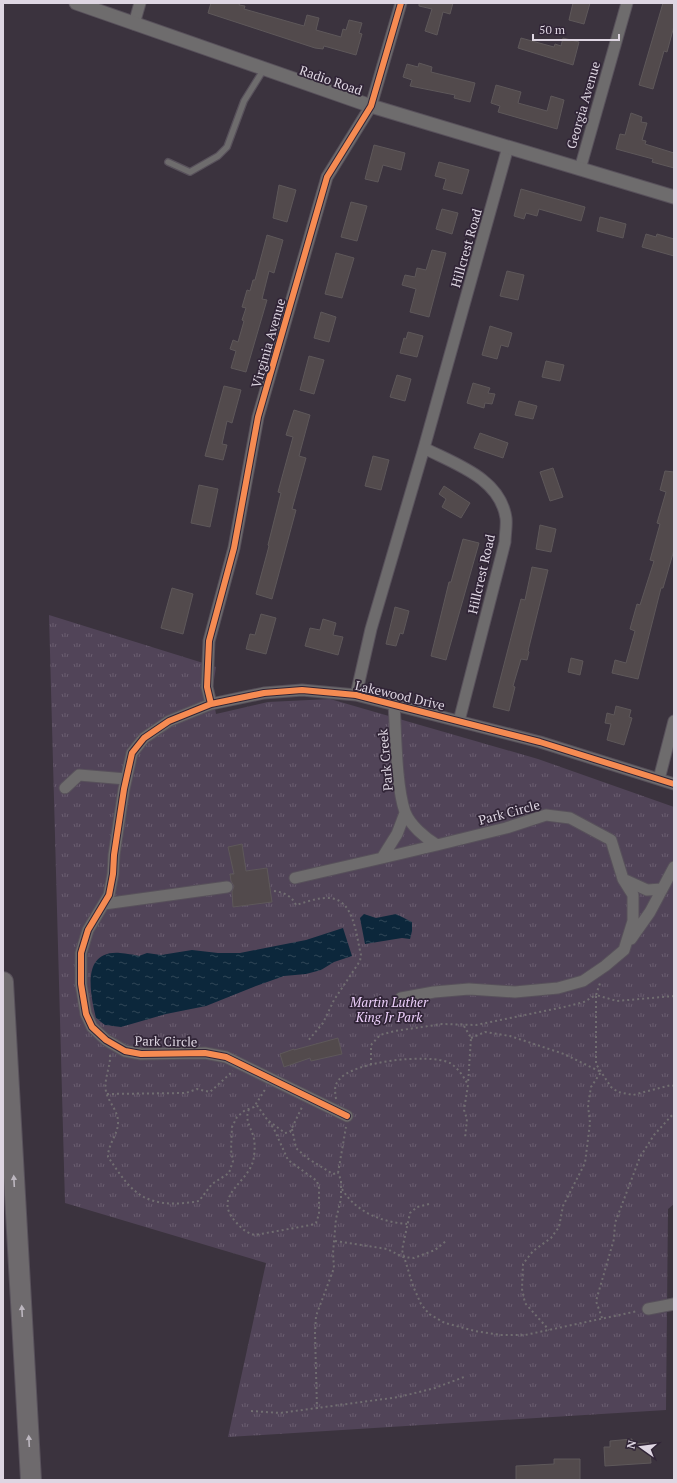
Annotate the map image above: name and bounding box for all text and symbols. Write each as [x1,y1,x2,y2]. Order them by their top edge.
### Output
scale bar [533,16,619,42]
text: 50 m [539,22,566,37]
street label: Georgia Avenue [562,59,604,151]
street label: Radio Road [297,61,365,99]
street label: Hillcrest Road [446,206,486,290]
street label: Virginia Avenue [247,296,289,390]
street label: Hillcrest Road [463,532,499,616]
street label: Lakewood Drive [353,676,447,714]
street label: Park Creek [373,728,397,792]
street label: Park Circle [476,795,542,829]
park label: Martin Luther King Jr Park [349,993,429,1026]
street label: Park Circle [134,1031,198,1051]
one-way arrow [11,1175,18,1187]
one-way arrow [18,1305,25,1317]
north arrow [621,1427,661,1467]
one-way arrow [26,1435,33,1447]
text: N [623,1438,639,1450]

